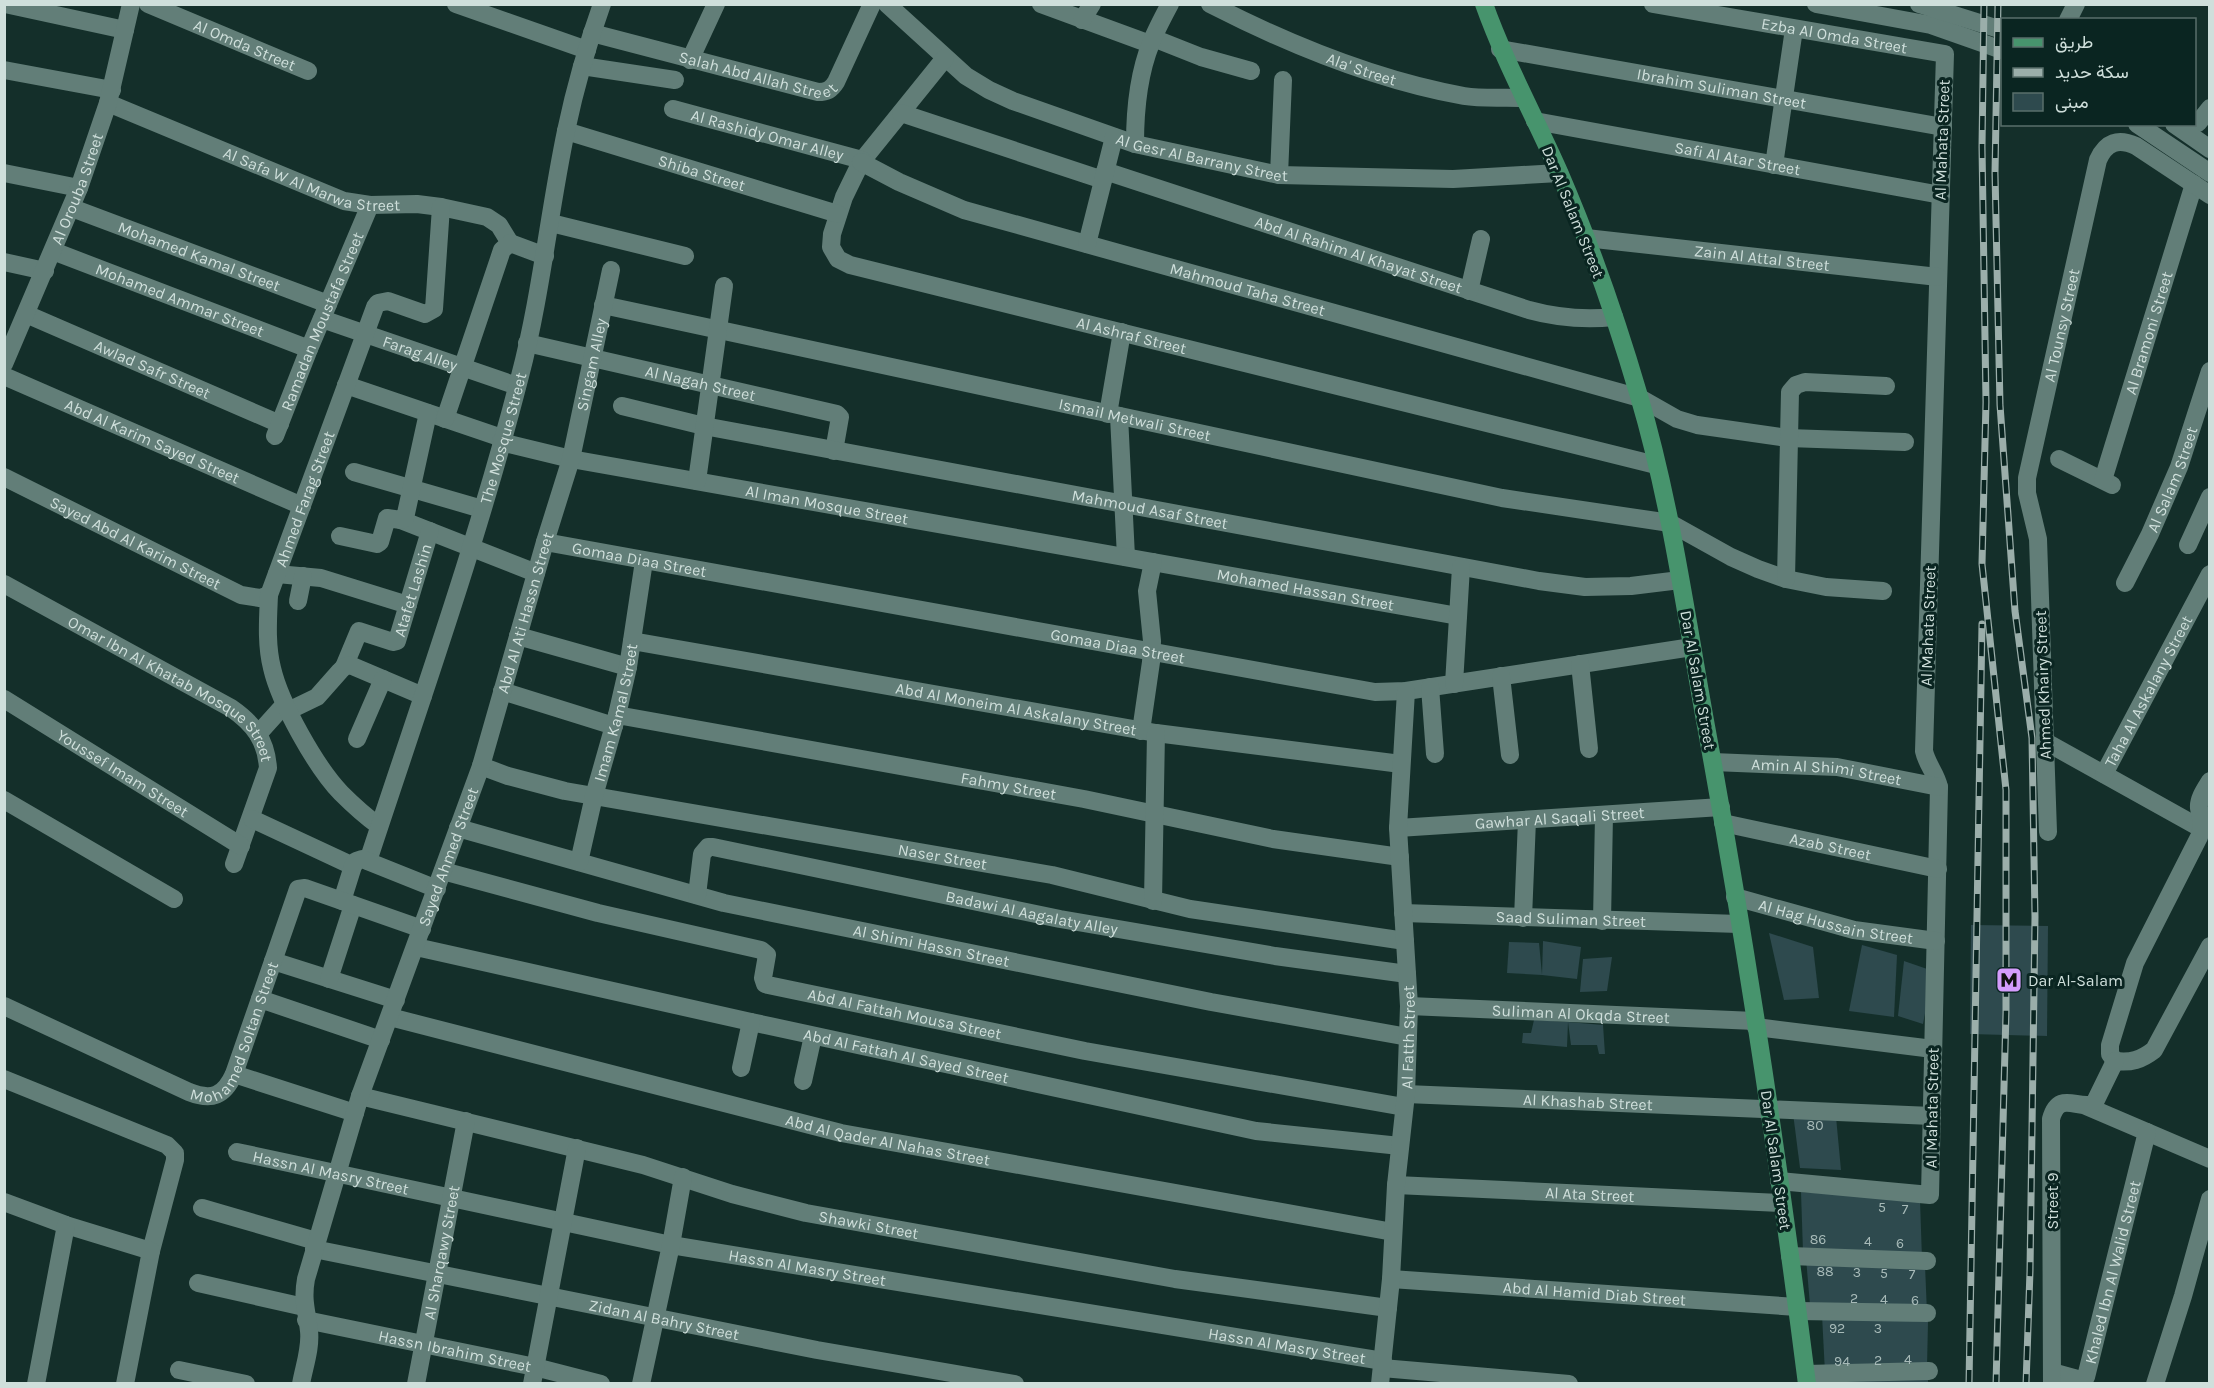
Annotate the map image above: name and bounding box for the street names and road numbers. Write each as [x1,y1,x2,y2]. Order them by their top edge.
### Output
street label: Ezba Al Omda Street [1760,13,1909,57]
street label: Al Omda Street [191,15,299,74]
street label: Salah Abd Allah Street [677,47,841,102]
street label: Ala' Street [1324,48,1399,89]
street label: Ibrahim Suliman Street [1635,64,1808,112]
street label: Al Mahata Street [1930,79,1954,201]
street label: Al Rashidy Omar Alley [689,105,847,164]
street label: Al Gesr Al Barrany Street [1114,129,1288,185]
street label: Al Orouba Street [47,130,107,247]
street label: Safi Al Atar Street [1673,137,1802,179]
street label: Al Safa W Al Marwa Street [221,143,400,215]
street label: Dar Al Salam Street [1538,143,1608,281]
street label: Shiba Street [656,150,748,195]
street label: Abd Al Rahim Al Khayat Street [1253,211,1465,297]
street label: Mohamed Kamal Street [116,217,283,295]
street label: Ramadan Moustafa Street [276,229,367,413]
street label: Zain Al Attal Street [1693,241,1831,274]
street label: Mahmoud Taha Street [1168,258,1327,319]
street label: Mohamed Ammar Street [93,259,267,340]
street label: Al Tounsy Street [2039,267,2083,384]
street label: Al Bramoni Street [2120,269,2176,397]
street label: Al Ashraf Street [1075,312,1189,358]
street label: Singam Alley [572,316,610,413]
street label: Farag Alley [380,331,461,375]
street label: Awlad Safr Street [92,335,214,402]
street label: Al Nagah Street [644,361,757,405]
street label: The Mosque Street [475,370,530,506]
street label: Abd Al Karim Sayed Street [62,394,243,487]
street label: Ismail Metwali Street [1057,394,1213,445]
street label: Al Salam Street [2142,424,2201,535]
street label: Ahmed Farag Street [271,428,338,570]
street label: Al Iman Mosque Street [744,481,910,528]
street label: Mahmoud Asaf Street [1070,485,1230,533]
street label: Sayed Abd Al Karim Street [47,492,224,593]
street label: Abd Al Ati Hassn Street [493,530,557,696]
street label: Gomaa Diaa Street [571,538,708,581]
street label: Atafet Lashin [389,541,435,639]
street label: Mohamed Hassan Street [1215,564,1396,614]
street label: Al Mahata Street [1916,565,1940,687]
street label: Dar Al Salam Street [1676,609,1720,751]
street label: Ahmed Khairy Street [2031,610,2055,760]
street label: Omar Ibn Al Khatab Mosque Street [65,611,277,763]
street label: Taha Al Askalany Street [2100,612,2196,770]
street label: Gomaa Diaa Street [1049,624,1186,667]
street label: Imam Kamal Street [589,642,641,784]
street label: Abd Al Moneim Al Askalany Street [894,678,1138,739]
street label: Youssef Imam Street [54,725,192,821]
street label: Amin Al Shimi Street [1751,754,1903,789]
street label: Fahmy Street [959,768,1058,803]
street label: Sayed Ahmed Street [414,784,482,929]
street label: Gawhar Al Saqali Street [1474,802,1645,832]
street label: Azab Street [1788,828,1873,864]
street label: Naser Street [897,839,989,873]
street label: Badawi Al Aagalaty Alley [944,886,1120,938]
street label: Al Hag Hussain Street [1756,895,1914,947]
street label: Saad Suliman Street [1495,907,1646,930]
street label: Al Shimi Hassn Street [852,920,1011,970]
street label: Mohamed Soltan Street [188,959,282,1106]
street label: Abd Al Fattah Mousa Street [806,984,1003,1043]
street label: Al Fatth Street [1397,985,1419,1089]
street label: Suliman Al Okqda Street [1491,1000,1670,1027]
street label: Abd Al Fattah Al Sayed Street [802,1024,1011,1087]
street label: Al Mahata Street [1921,1047,1943,1169]
street label: Al Khashab Street [1523,1089,1653,1114]
street label: Dar Al Salam Street [1757,1089,1795,1231]
street label: Abd Al Qader Al Nahas Street [784,1110,992,1169]
street label: Hassn Al Masry Street [251,1146,411,1198]
street label: Street 9 [2043,1173,2062,1230]
street label: Khaled Ibn Al Walid Street [2080,1178,2144,1366]
street label: Al Ata Street [1545,1182,1635,1206]
street label: Al Sharqawy Street [419,1184,463,1321]
street label: Shawki Street [817,1206,920,1242]
street label: Hassn Al Masry Street [727,1245,887,1289]
street label: Abd Al Hamid Diab Street [1502,1277,1687,1309]
street label: Zidan Al Bahry Street [587,1295,741,1344]
street label: Hassn Al Masry Street [1207,1323,1367,1368]
street label: Hassn Ibrahim Street [377,1326,533,1376]

